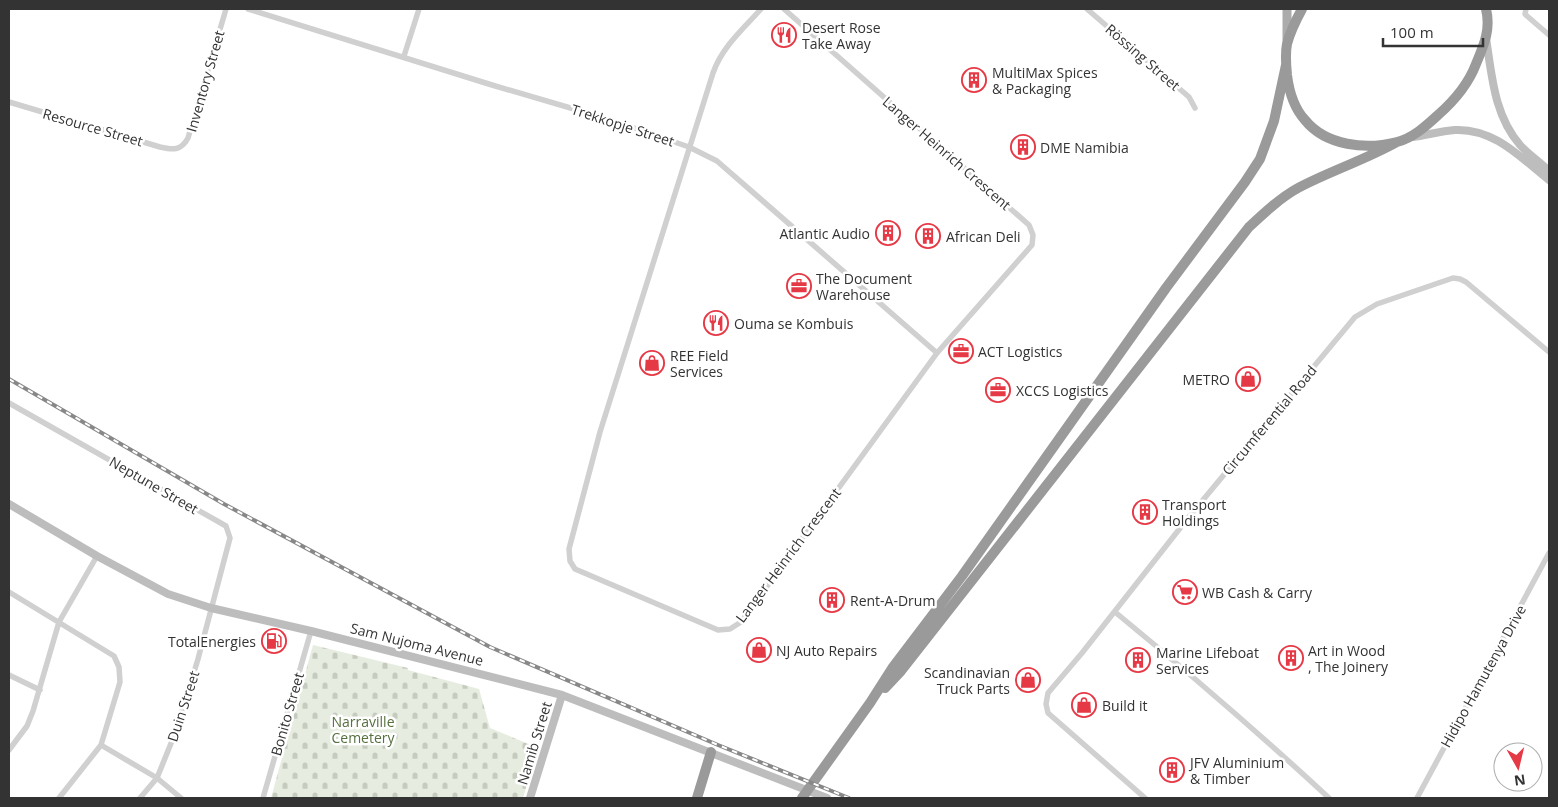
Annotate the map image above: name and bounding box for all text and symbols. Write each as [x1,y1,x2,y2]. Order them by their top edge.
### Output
scale bar [1383,15,1483,47]
place label: Desert Rose Take Away [802,18,881,53]
street label: Rössing Street [1102,19,1184,95]
restaurant icon: Desert Rose Take Away [771,22,797,48]
text: 100 m [1390,22,1434,42]
street label: Inventory Street [181,28,229,134]
place label: MultiMax Spices & Packaging [992,63,1098,98]
building icon: MultiMax Spices & Packaging [961,67,987,93]
street label: Langer Heinrich Crescent [879,92,1015,214]
street label: Trekkopje Street [569,99,677,151]
street label: Resource Street [41,104,145,150]
building icon: DME Namibia [1010,134,1036,160]
place label: DME Namibia [1040,138,1129,157]
building icon: Atlantic Audio [875,220,901,246]
building icon: African Deli [915,223,941,249]
place label: Atlantic Audio [779,224,870,243]
place label: African Deli [946,227,1021,246]
place label: The Document Warehouse [816,269,912,304]
office icon: The Document Warehouse [786,273,812,299]
restaurant icon: Ouma se Kombuis [703,310,729,336]
place label: Ouma se Kombuis [734,314,854,333]
office icon: ACT Logistics [948,338,974,364]
place label: ACT Logistics [978,342,1063,361]
place label: REE Field Services [670,346,729,381]
shop icon: REE Field Services [639,350,665,376]
street label: Circumferential Road [1217,361,1321,479]
shop icon: METRO [1235,366,1261,392]
place label: METRO [1182,370,1230,389]
office icon: XCCS Logistics [985,377,1011,403]
place label: XCCS Logistics [1016,381,1109,400]
street label: Neptune Street [106,452,202,518]
street label: Langer Heinrich Crescent [731,484,845,626]
place label: Transport Holdings [1162,495,1226,530]
building icon: Transport Holdings [1132,499,1158,525]
supermarket icon: WB Cash & Carry [1172,579,1198,605]
place label: WB Cash & Carry [1202,583,1313,602]
building icon: Rent-A-Drum [819,587,845,613]
place label: Rent-A-Drum [850,591,935,610]
street label: Hidipo Hamutenya Drive [1436,601,1530,751]
street label: Sam Nujoma Avenue [349,618,486,670]
fuel station icon: TotalEnergies [261,628,287,654]
place label: TotalEnergies [168,632,256,651]
shop icon: NJ Auto Repairs [746,637,772,663]
place label: NJ Auto Repairs [776,641,878,660]
place label: Art in Wood , The Joinery [1308,641,1389,676]
place label: Marine Lifeboat Services [1156,643,1259,678]
building icon: Art in Wood , The Joinery [1278,645,1304,671]
building icon: Marine Lifeboat Services [1125,647,1151,673]
place label: Scandinavian Truck Parts [924,663,1010,698]
shop icon: Scandinavian Truck Parts [1015,667,1041,693]
street label: Duin Street [163,668,203,744]
street label: Bonito Street [266,670,308,758]
shop icon: Build it [1071,692,1097,718]
place label: Build it [1102,696,1147,715]
street label: Namib Street [512,699,556,787]
park label: Narraville Cemetery [331,712,396,747]
north arrow [1493,742,1543,792]
place label: JFV Aluminium & Timber [1188,753,1284,788]
building icon: JFV Aluminium & Timber [1159,757,1185,783]
text: N [1513,770,1527,791]

